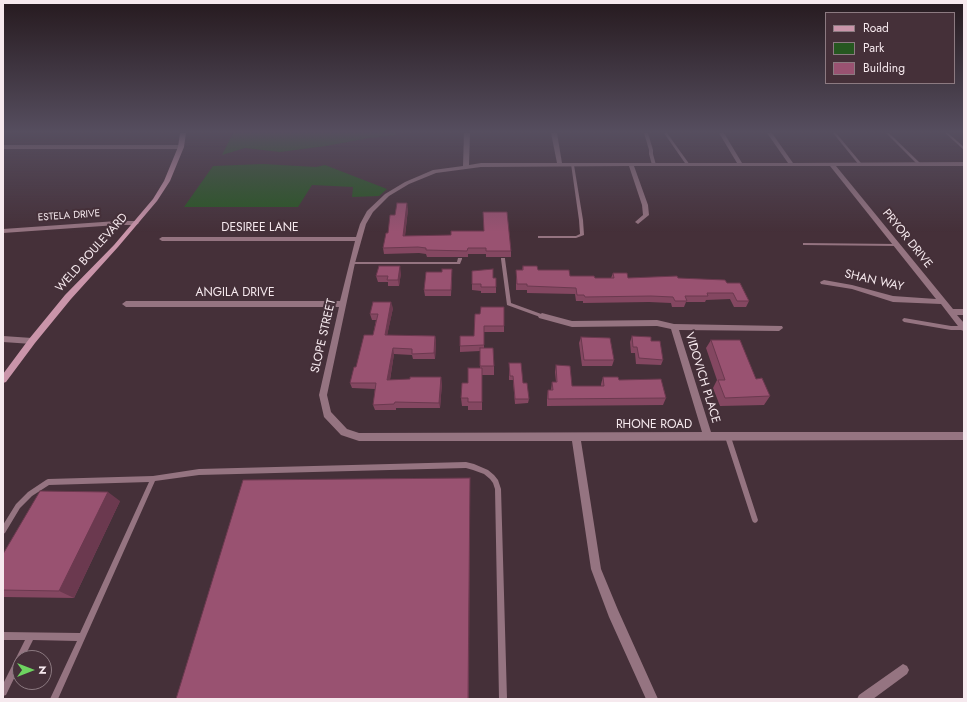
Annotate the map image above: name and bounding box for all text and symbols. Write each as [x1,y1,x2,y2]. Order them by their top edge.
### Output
legend [825,12,955,84]
text: Road [863,19,889,37]
text: Park [863,39,884,57]
text: Building [863,59,905,77]
street label: PRYOR DRIVE [879,207,935,271]
street label: ESTELA DRIVE [37,208,101,224]
street label: WELD BOULEVARD [53,211,131,295]
street label: DESIREE LANE [221,221,299,235]
street label: SHAN WAY [843,267,905,295]
street label: ANGILA DRIVE [195,286,275,300]
street label: SLOPE STREET [308,298,340,374]
street label: VIDOVICH PLACE [681,331,723,425]
street label: RHONE ROAD [616,418,692,432]
north arrow [12,650,52,690]
text: N [35,666,51,674]

